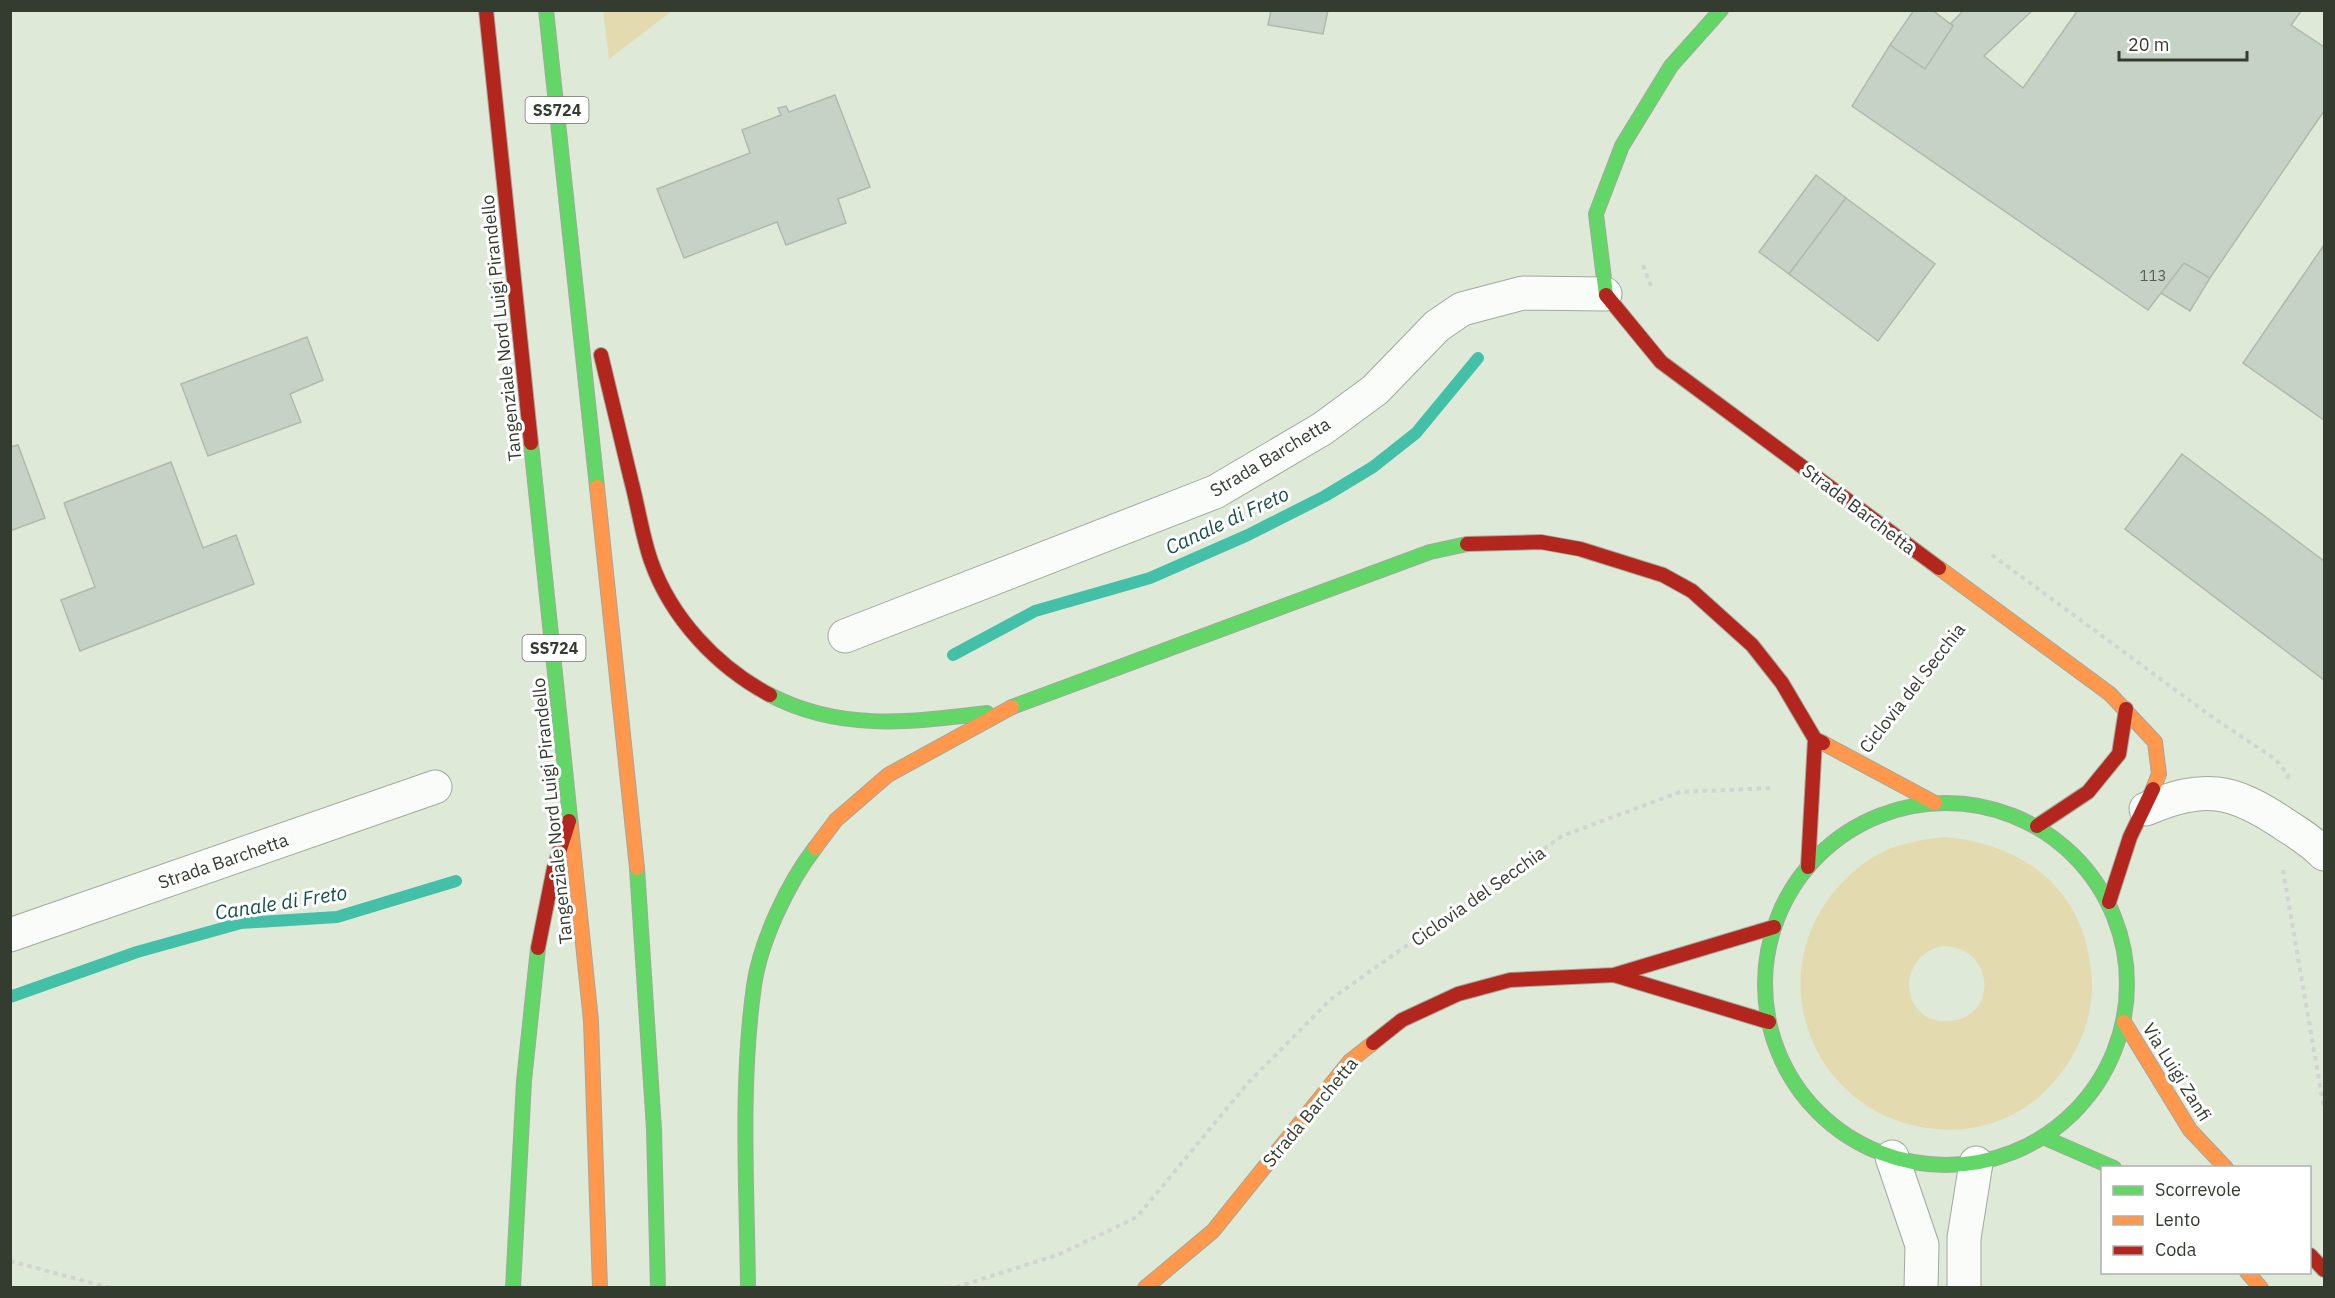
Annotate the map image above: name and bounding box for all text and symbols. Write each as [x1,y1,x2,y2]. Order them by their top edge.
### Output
scale bar [2119,24,2246,62]
text: 20 m [2128,33,2170,56]
road number: SS724 [526,97,588,123]
street label: Tangenziale Nord Luigi Pirandello [476,194,526,462]
house number: 113 [2139,266,2167,285]
street label: Strada Barchetta [1206,412,1335,502]
street label: Strada Barchetta [1798,459,1921,559]
water label: Canale di Freto [1161,480,1293,560]
street label: Ciclovia del Secchia [1854,618,1970,758]
road number: SS724 [522,635,586,661]
street label: Tangenziale Nord Luigi Pirandello [527,677,577,945]
street label: Strada Barchetta [155,828,292,894]
street label: Ciclovia del Secchia [1406,841,1550,951]
water label: Canale di Freto [213,878,349,926]
street label: Via Luigi Zanfi [2138,1019,2216,1125]
street label: Strada Barchetta [1257,1052,1363,1172]
legend [2101,1166,2311,1274]
text: Scorrevole [2155,1178,2241,1201]
text: Lento [2155,1208,2200,1231]
text: Coda [2155,1238,2197,1261]

